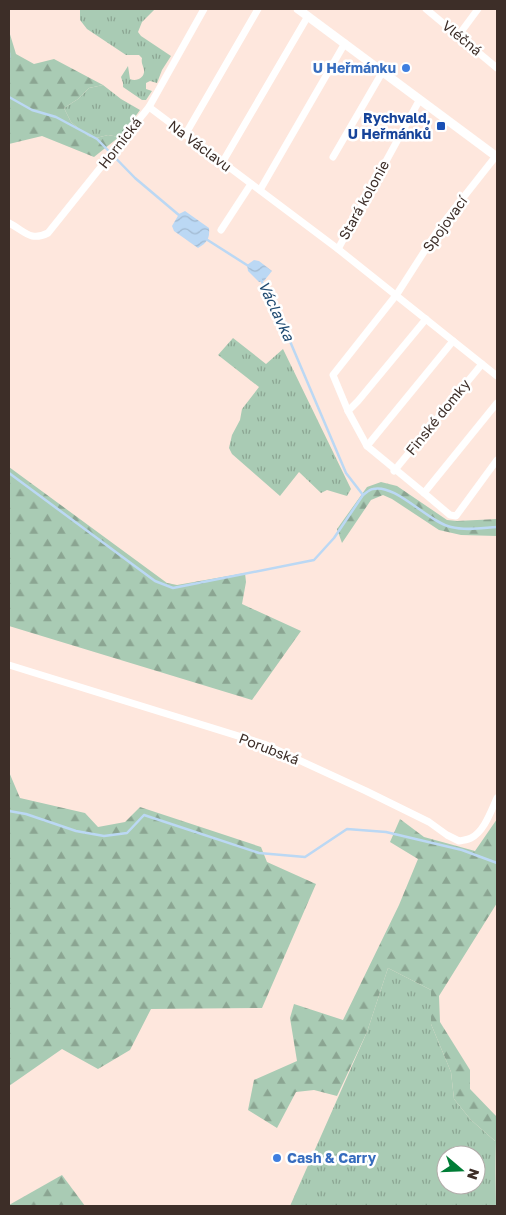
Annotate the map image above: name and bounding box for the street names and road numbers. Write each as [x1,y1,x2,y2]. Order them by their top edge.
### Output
street label: Vléčná [439,17,486,59]
street label: Hornická [94,114,145,172]
street label: Na Václavu [165,116,235,175]
street label: Stará kolonie [335,157,392,242]
street label: Spojovací [419,192,471,255]
street label: Finské domky [402,375,473,458]
street label: Porubská [237,729,302,768]

